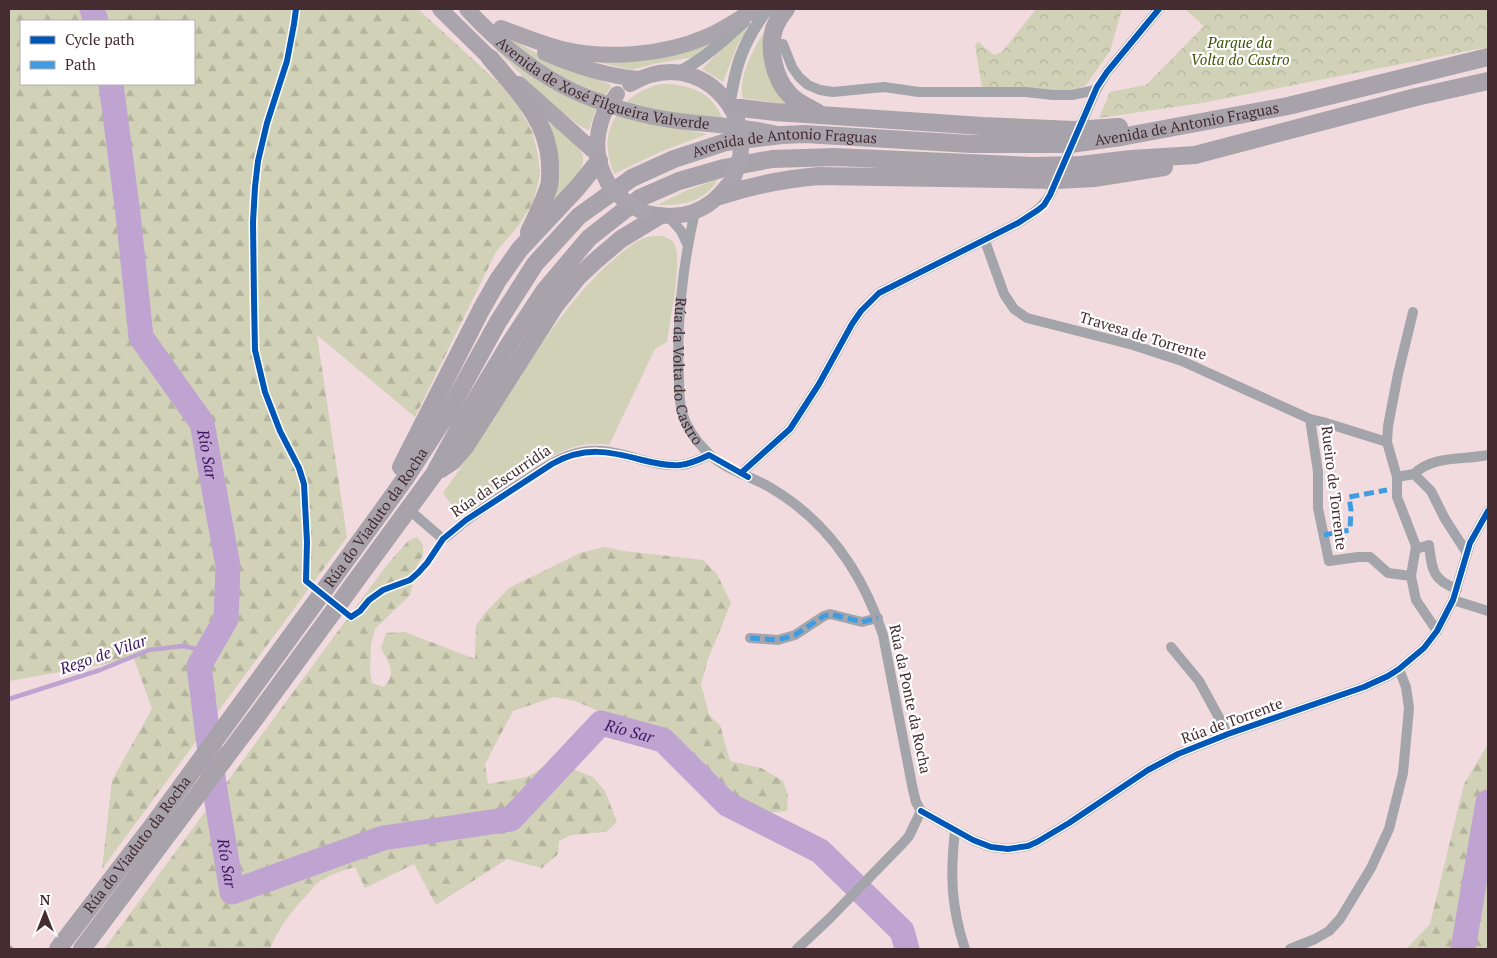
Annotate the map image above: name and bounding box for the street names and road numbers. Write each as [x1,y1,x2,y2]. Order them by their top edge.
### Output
street label: Avenida de Xosé Filgueira Valverde [492,32,710,133]
street label: Avenida de Antonio Fraguas [1093,97,1280,150]
street label: Avenida de Antonio Fraguas [689,123,878,161]
street label: Rúa da Volta do Castro [669,297,708,449]
street label: Travesa de Torrente [1077,306,1209,364]
street label: Rueiro de Torrente [1317,425,1353,551]
street label: Rúa da Escurridía [447,439,555,521]
street label: Rúa do Viaduto da Rocha [319,443,432,591]
street label: Rúa da Ponte da Rocha [885,622,937,776]
street label: Rúa de Torrente [1178,692,1285,748]
street label: Rúa do Viaduto da Rocha [78,771,195,917]

